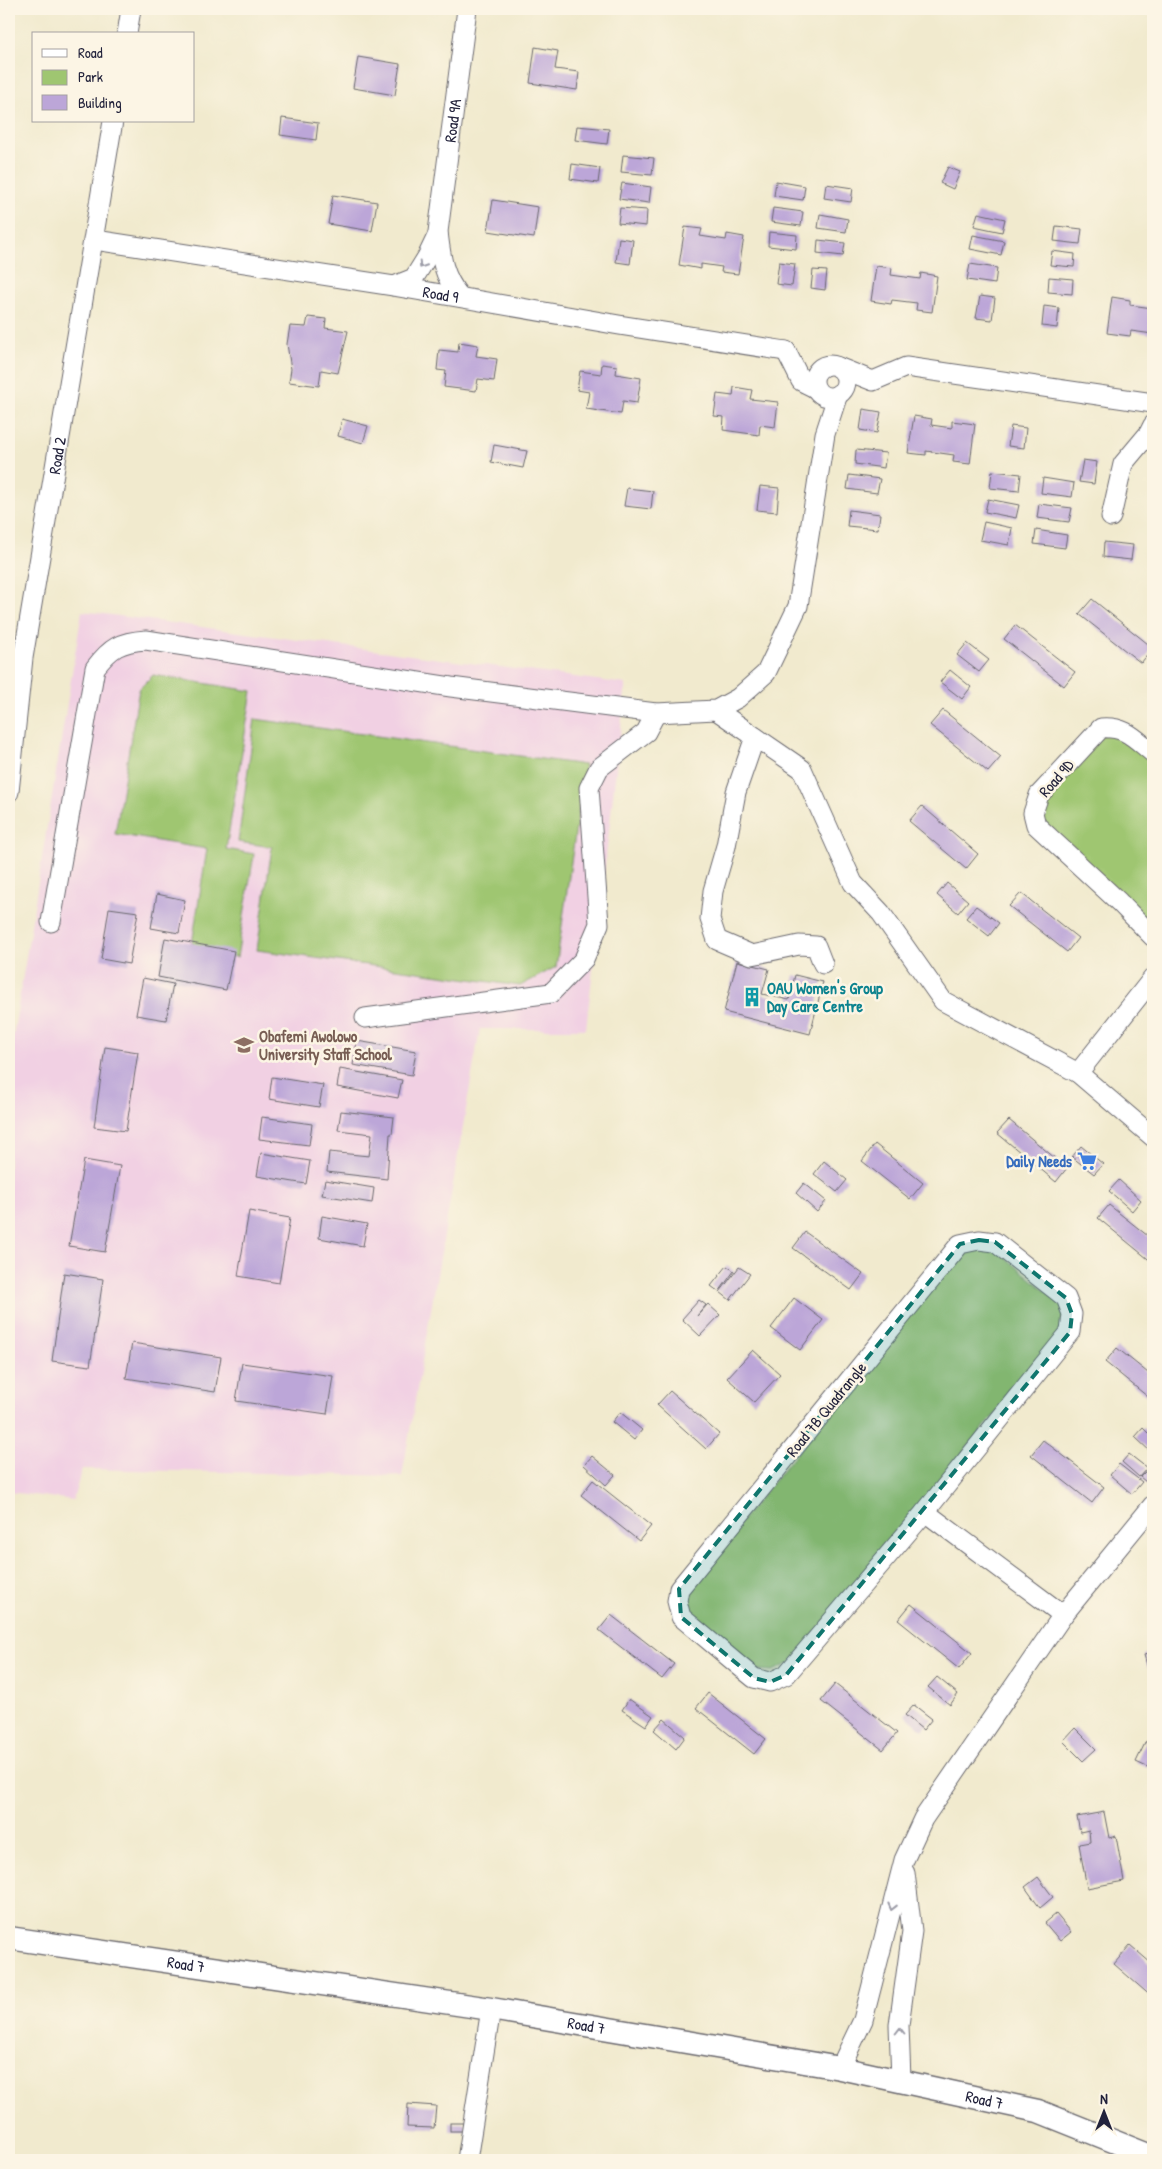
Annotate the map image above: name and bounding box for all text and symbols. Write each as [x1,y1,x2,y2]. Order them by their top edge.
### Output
legend [32,32,195,122]
text: Road [78,42,103,63]
text: Park [78,66,103,87]
text: Building [78,92,122,113]
street label: Road 9A [439,97,466,144]
one-way arrow [419,259,428,269]
street label: Road 9 [421,280,460,308]
street label: Road 2 [43,435,71,476]
street label: Road 9D [1033,754,1079,802]
place label: OAU Women's Group Day Care Centre [767,977,883,1018]
building icon: OAU Women's Group Day Care Centre [741,986,763,1008]
place label: Obafemi Awolowo University Staff School [259,1025,393,1066]
school or university icon: Obafemi Awolowo University Staff School [233,1034,255,1056]
place label: Daily Needs [1006,1150,1073,1173]
supermarket icon: Daily Needs [1076,1150,1098,1172]
street label: Road 7B Quadrangle [781,1356,872,1461]
one-way arrow [887,1903,898,1912]
street label: Road 7 [166,1950,206,1978]
street label: Road 7 [566,2011,607,2039]
one-way arrow [894,2027,905,2035]
street label: Road 7 [964,2085,1005,2114]
north arrow [1080,2086,1130,2136]
text: N [1100,2089,1108,2108]

